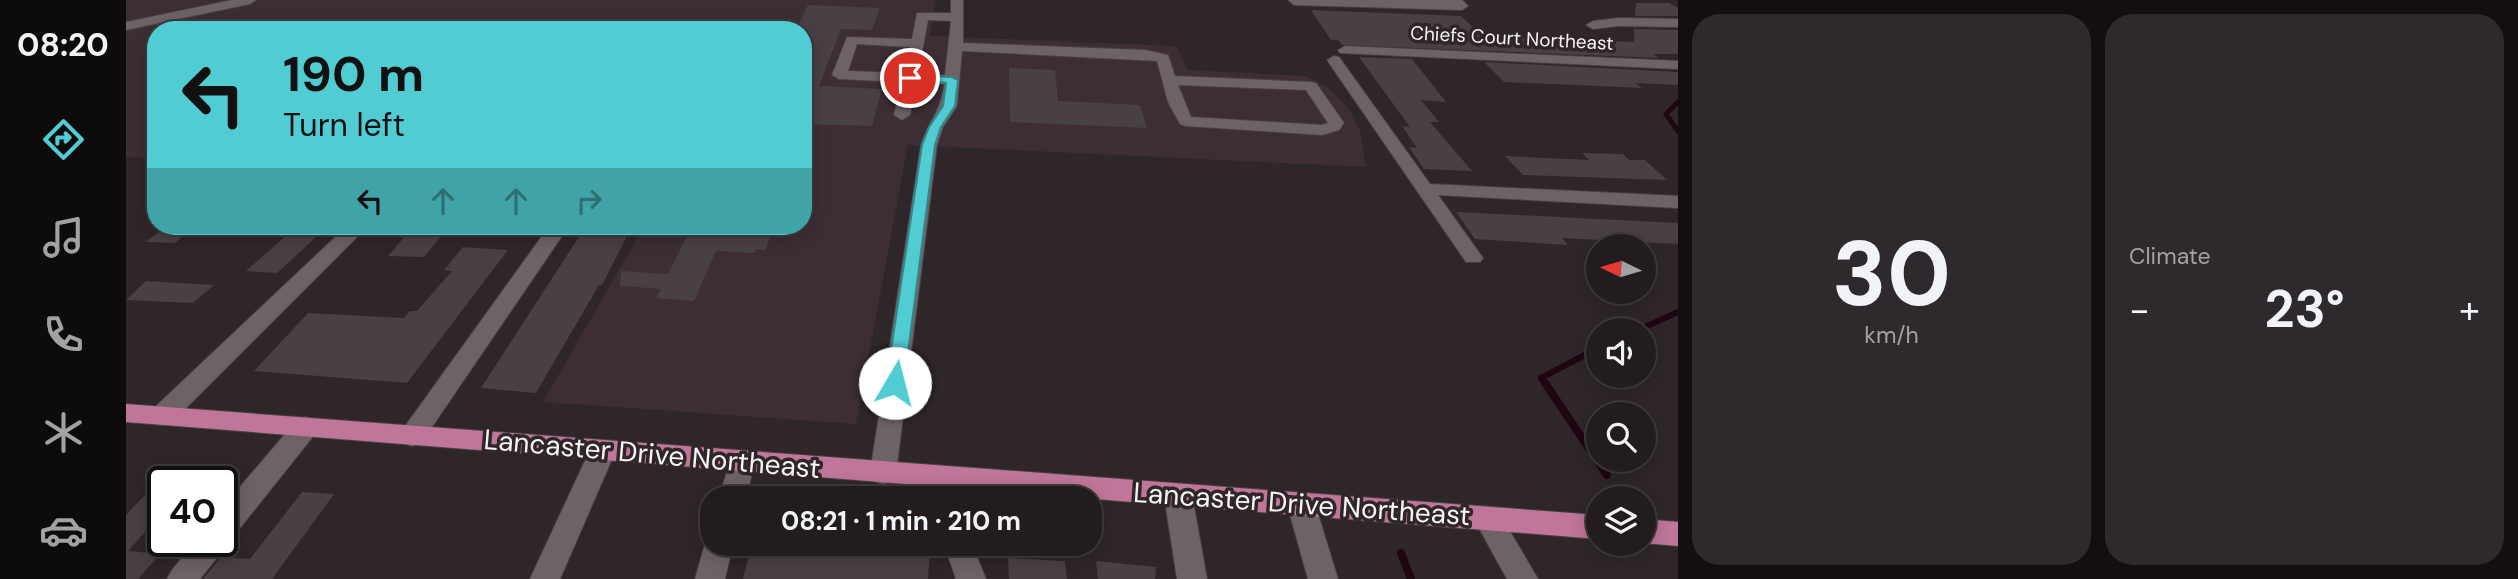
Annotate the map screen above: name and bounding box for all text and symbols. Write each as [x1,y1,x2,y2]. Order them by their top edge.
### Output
street label: Chiefs Court Northeast [1410,20,1614,56]
text: 08:20 [17,24,109,66]
text: 190 m [283,42,424,106]
pin [880,48,940,108]
icon: left [168,49,259,140]
icon: arrive [891,59,929,97]
text: Turn left [283,104,405,146]
icon: directions [39,115,88,164]
icon: left [351,182,389,220]
icon: ahead [424,182,462,220]
icon: ahead [497,182,535,220]
icon: right [570,182,608,220]
icon: music [39,213,88,262]
text: 30 [1832,215,1951,333]
north arrow [1586,234,1656,304]
map controls [1586,234,1656,556]
text: Climate [2129,241,2211,271]
text: 23° [2264,275,2345,343]
text: − [2129,285,2150,335]
text: + [2459,285,2480,335]
icon: phone [39,310,88,359]
button: sound [1586,318,1656,388]
text: km/h [1864,320,1919,350]
position arrow [858,346,932,420]
button: search [1586,402,1656,472]
icon: climate [39,408,88,457]
street label: Lancaster Drive Northeast [482,421,822,487]
speed limit sign: 40 [147,466,238,557]
street label: Lancaster Drive Northeast [1132,474,1472,534]
button: layers [1586,486,1656,556]
text: 08:21 · 1 min · 210 m [781,504,1021,538]
icon: car [39,506,88,555]

